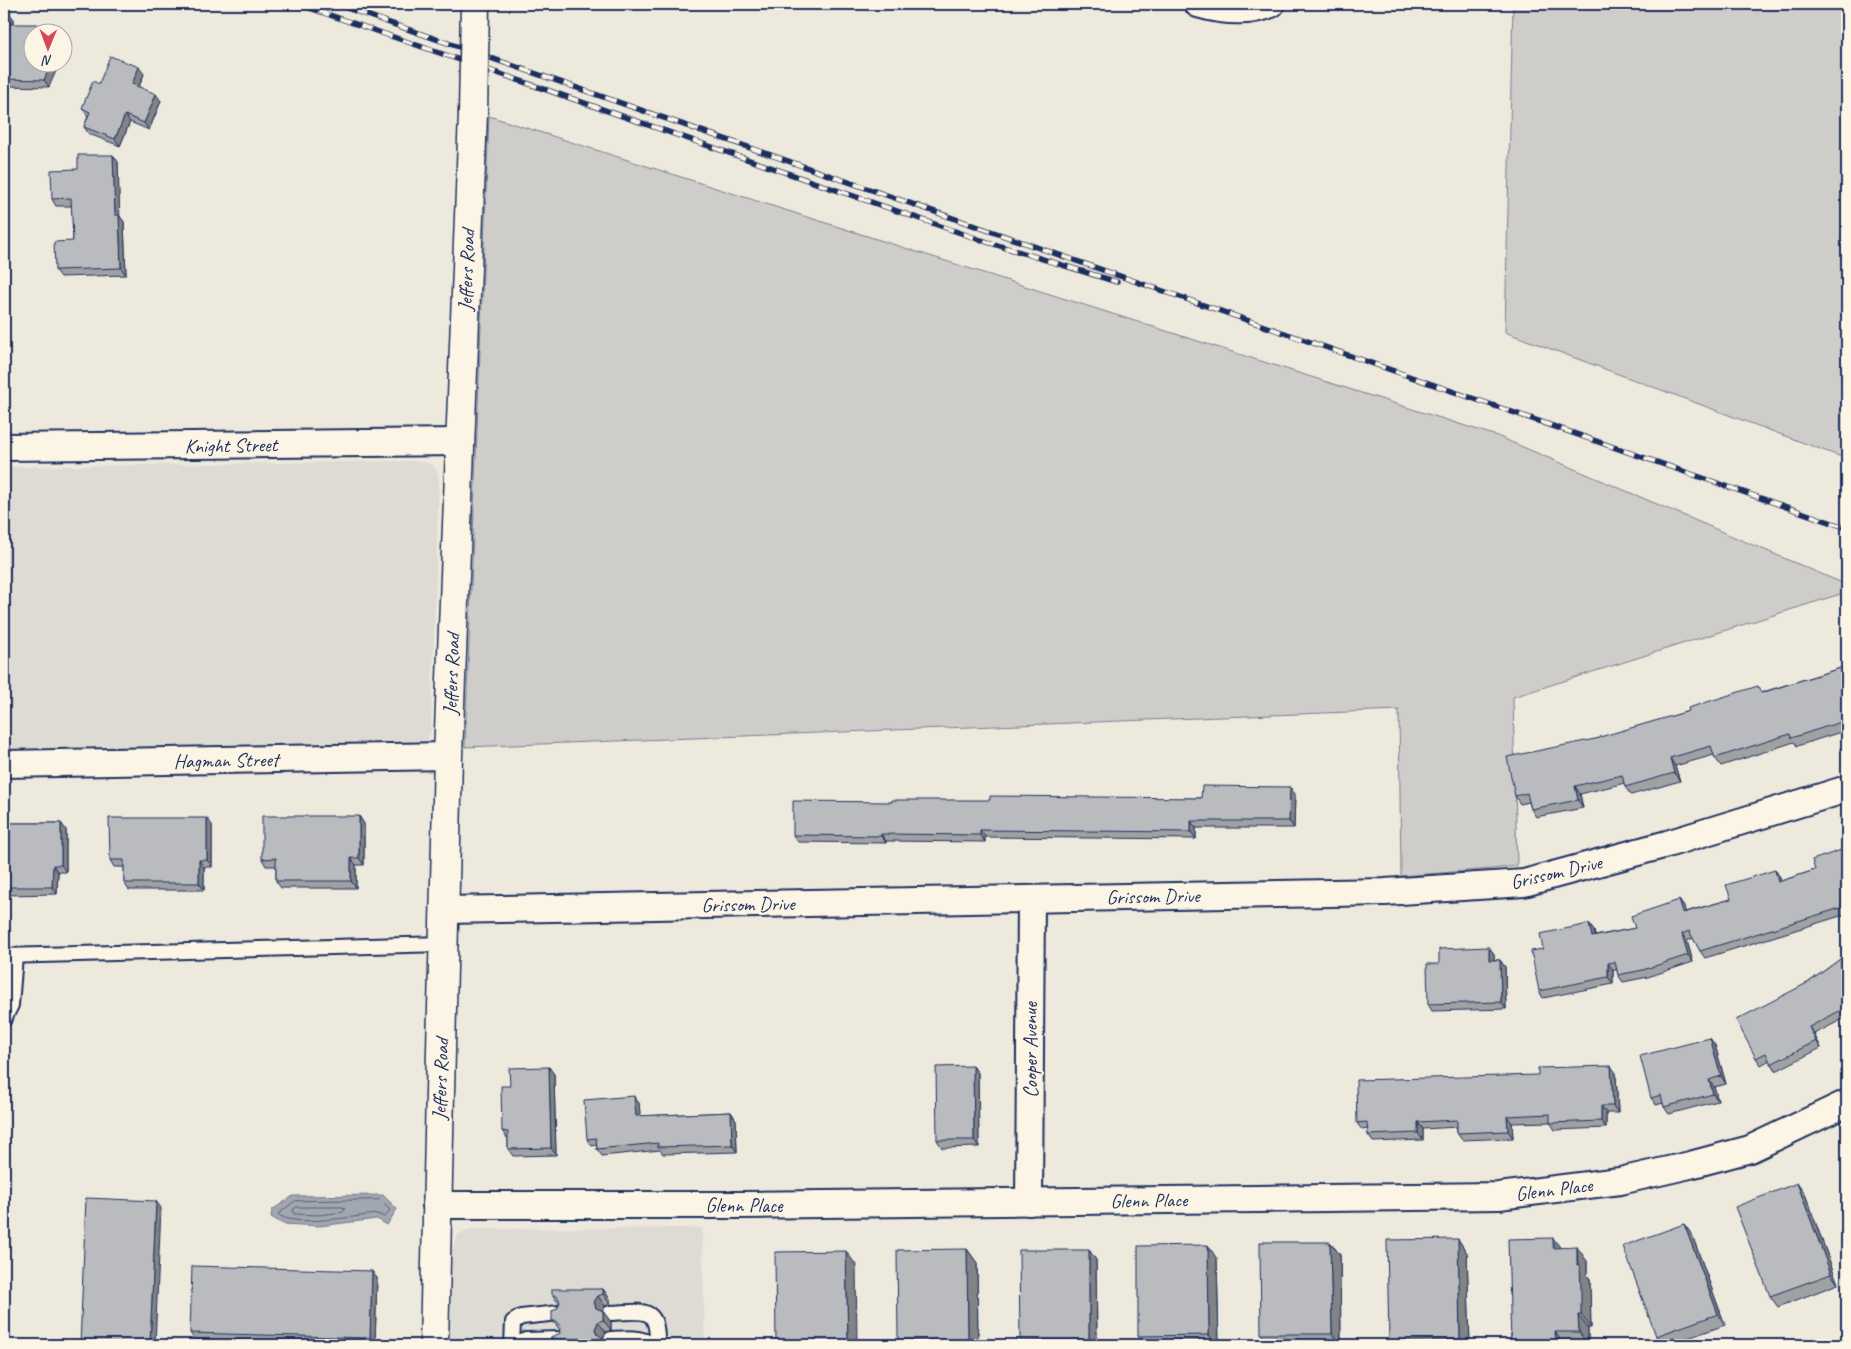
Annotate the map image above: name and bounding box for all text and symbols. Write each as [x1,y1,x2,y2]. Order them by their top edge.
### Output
north arrow [22,22,72,72]
text: N [41,52,52,69]
street label: Jeffers Road [453,225,481,312]
street label: Knight Street [184,432,280,459]
street label: Jeffers Road [438,629,466,716]
street label: Hagman Street [173,747,282,774]
street label: Grissom Drive [1508,849,1606,895]
street label: Grissom Drive [1106,883,1201,910]
street label: Grissom Drive [701,891,796,918]
street label: Cooper Avenue [1018,1001,1043,1098]
street label: Jeffers Road [427,1034,455,1121]
street label: Glenn Place [1514,1172,1595,1207]
street label: Glenn Place [1110,1187,1189,1214]
street label: Glenn Place [705,1193,784,1218]

